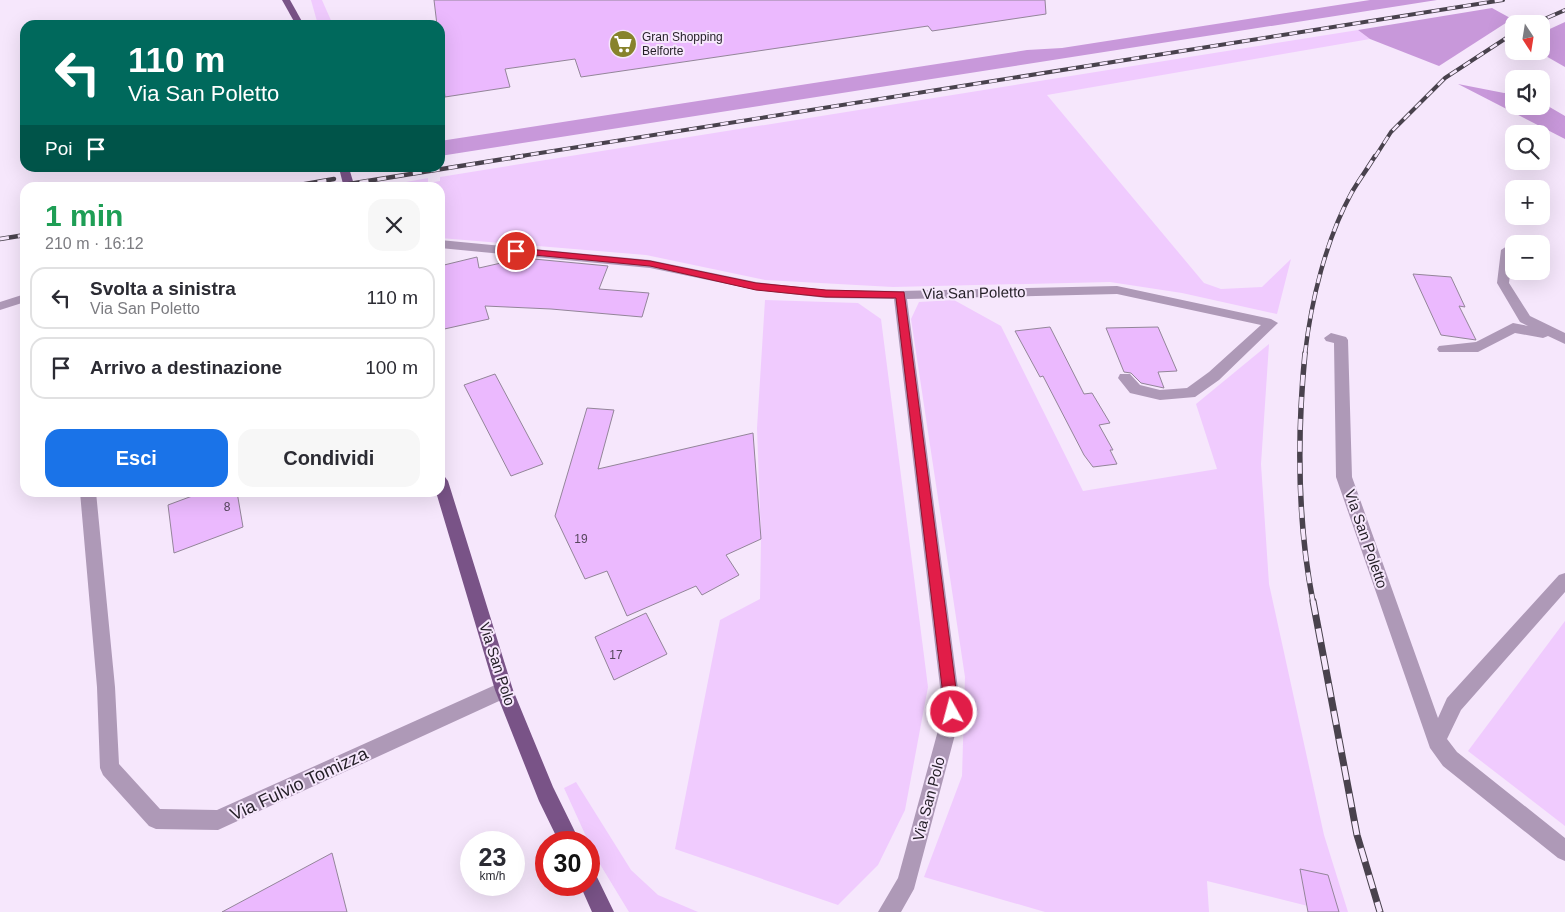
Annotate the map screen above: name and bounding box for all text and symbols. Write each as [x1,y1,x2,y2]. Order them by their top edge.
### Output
north arrow [1505,15,1550,60]
map controls [1505,15,1550,280]
supermarket icon: Gran Shopping Belforte [608,29,638,59]
place label: Gran Shopping Belforte [642,30,723,58]
icon: left [45,40,110,105]
text: 110 m [128,40,225,79]
button: sound [1505,70,1550,115]
text: Via San Poletto [128,81,279,106]
button: search [1505,125,1550,170]
icon: arrive [82,135,110,163]
text: Poi [45,138,72,159]
button: + [1505,180,1550,225]
text: 1 min [45,199,123,232]
button: close [368,199,420,251]
pin [495,230,537,272]
text: 210 m · 16:12 [45,235,144,252]
button: − [1505,235,1550,280]
icon: arrive [502,237,530,265]
text: Svolta a sinistra [90,278,236,299]
street label: Via San Poletto [922,283,1026,302]
icon: left [47,284,75,312]
text: 110 m [367,287,418,308]
text: Via San Poletto [90,300,200,317]
icon: arrive [47,354,75,382]
text: Arrivo a destinazione [90,357,282,378]
text: 100 m [365,357,418,378]
button: Esci [45,429,228,487]
button: Condividi [238,429,420,487]
street label: Via San Poletto [1342,487,1391,590]
house number: 8 [224,500,231,514]
house number: 19 [574,532,588,546]
street label: Via San Polo [476,620,519,708]
house number: 17 [609,648,623,662]
position arrow [925,685,977,737]
street label: Via Fulvio Tomizza [227,743,372,825]
street label: Via San Polo [909,755,948,843]
speed limit sign: 30 [535,831,600,896]
text: 23 [479,843,506,871]
text: km/h [479,869,506,883]

